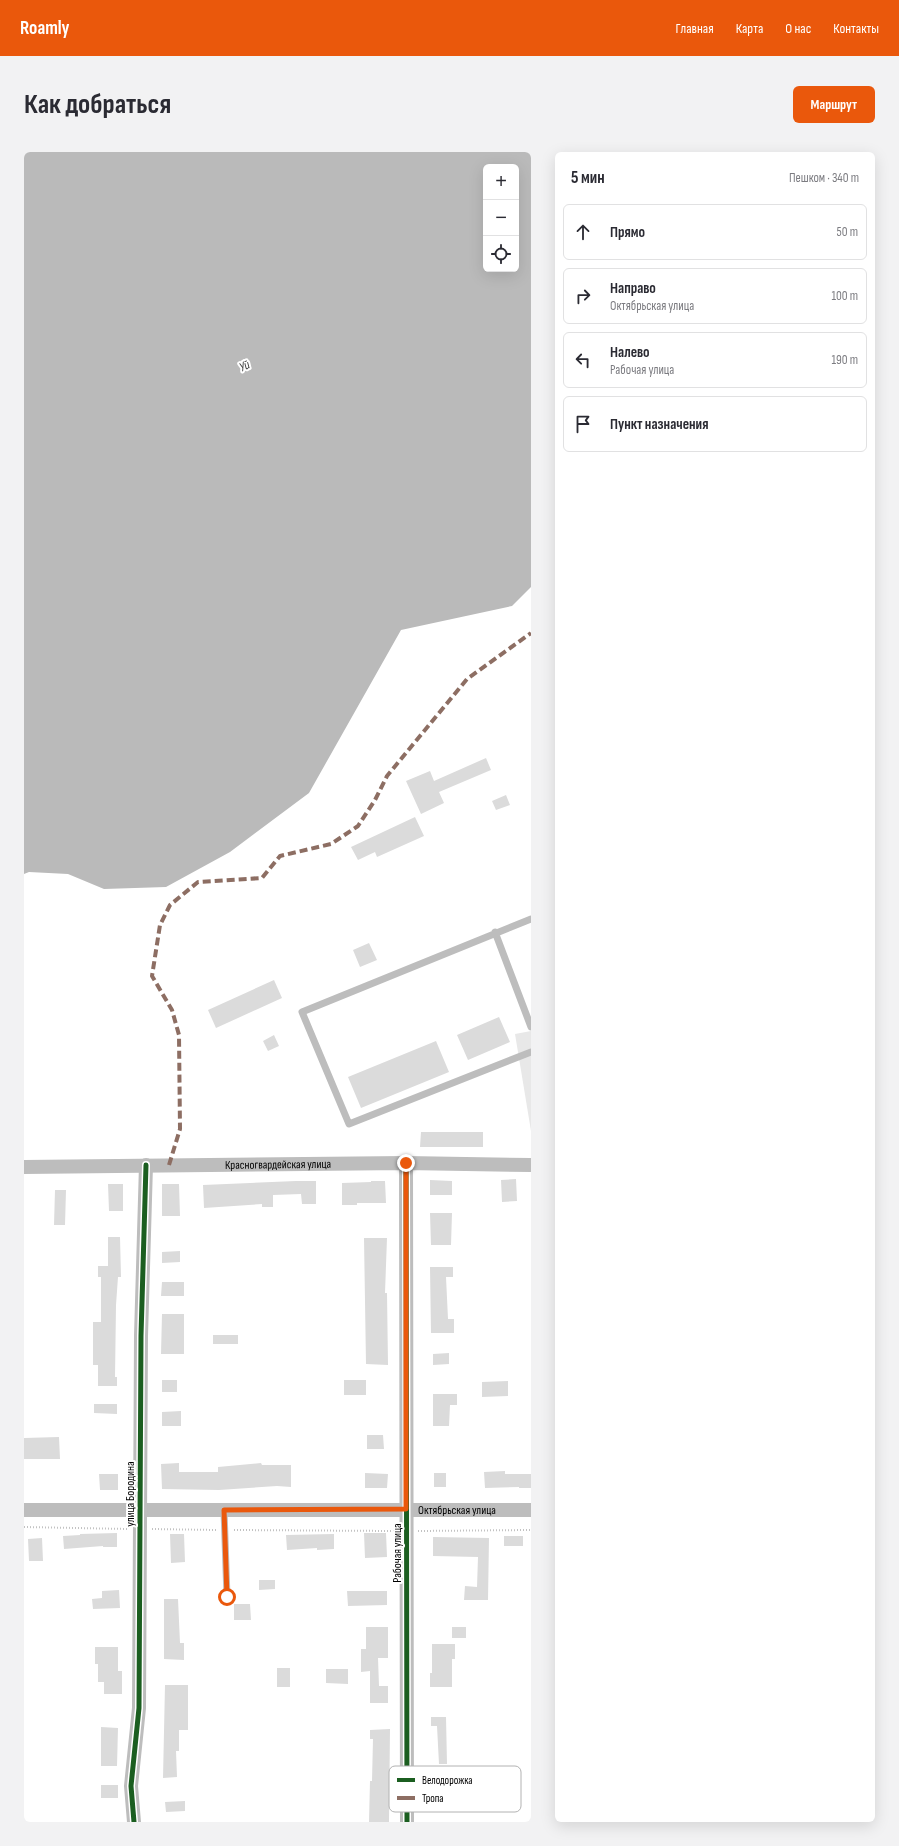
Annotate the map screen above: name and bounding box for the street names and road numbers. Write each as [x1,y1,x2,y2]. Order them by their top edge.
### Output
street label: Красногвардейская улица [225,1157,332,1173]
street label: улица Бородина [123,1461,138,1527]
street label: Октябрьская улица [418,1503,496,1518]
street label: Рабочая улица [390,1523,405,1583]

